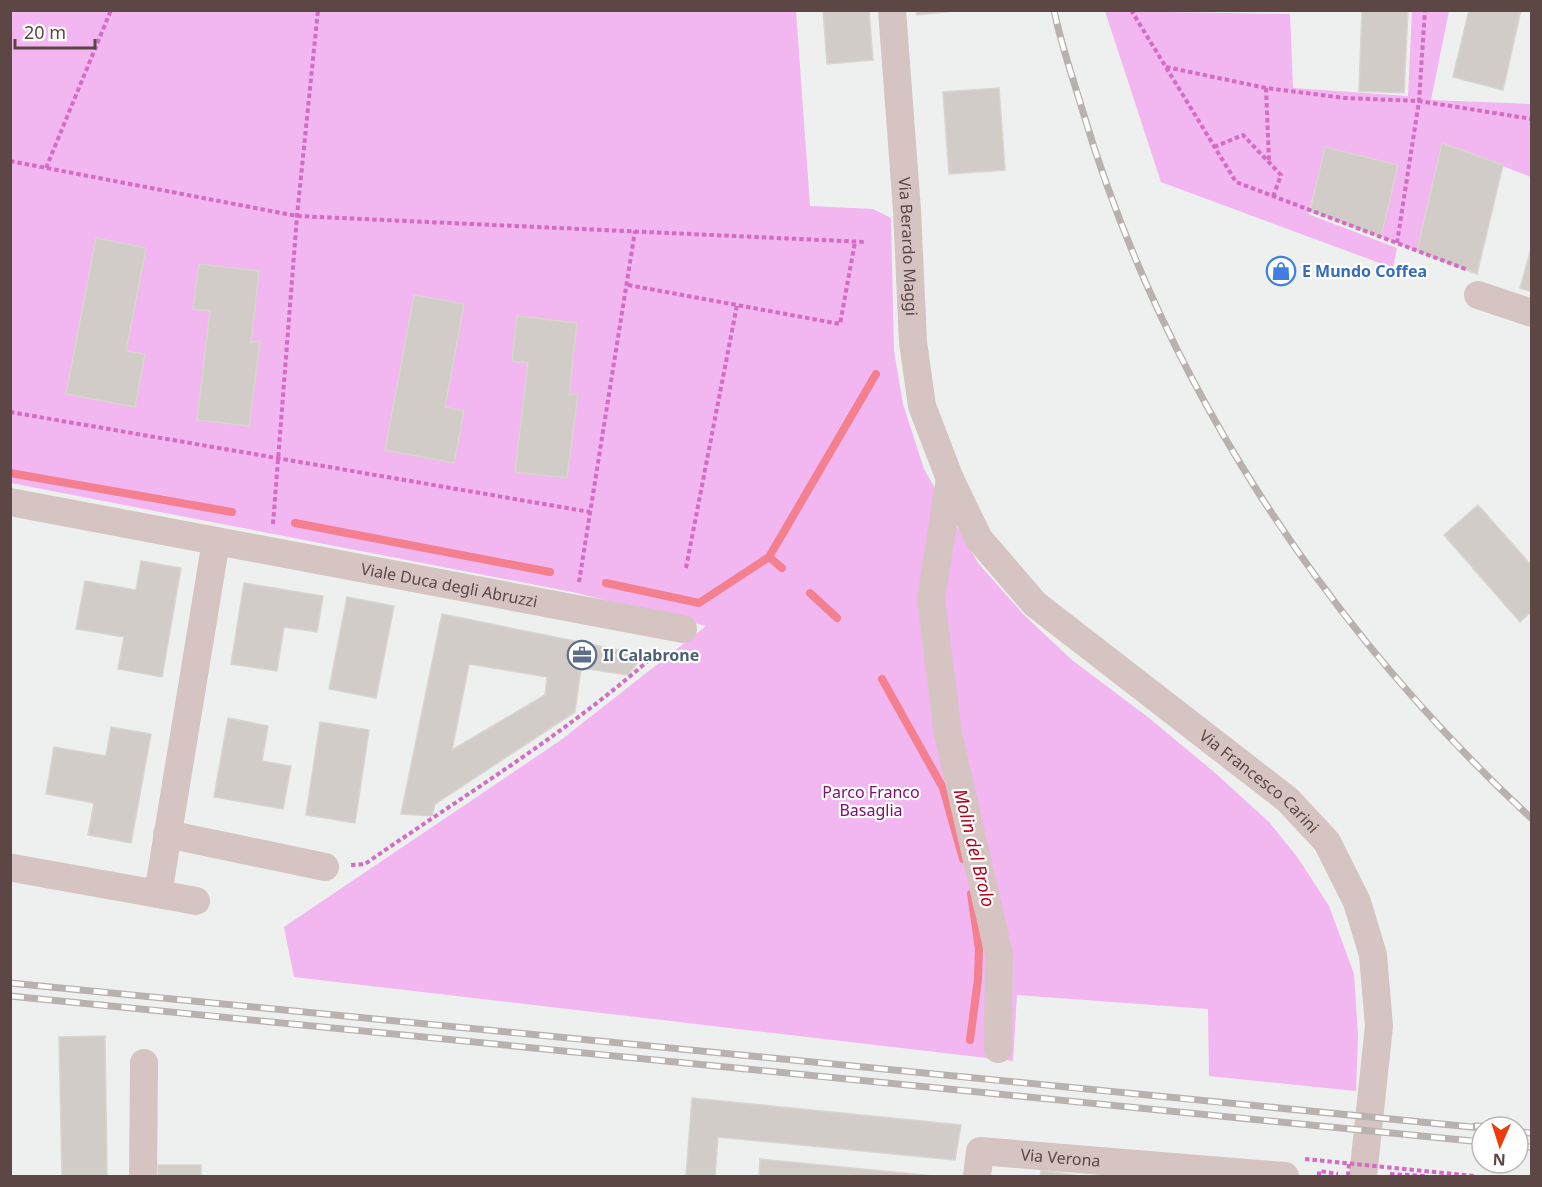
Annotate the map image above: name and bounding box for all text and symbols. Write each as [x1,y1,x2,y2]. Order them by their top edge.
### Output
scale bar [15,12,94,50]
text: 20 m [24,20,66,44]
street label: Via Berardo Maggi [894,176,923,316]
shop icon: E Mundo Coffea [1265,255,1297,287]
place label: E Mundo Coffea [1302,260,1427,282]
street label: Viale Duca degli Abruzzi [359,557,539,612]
office icon: Il Calabrone [566,639,598,671]
place label: Il Calabrone [603,644,699,666]
street label: Via Francesco Carini [1195,724,1324,838]
park label: Parco Franco Basaglia [822,781,920,821]
water label: Molin del Brolo [949,786,1001,909]
north arrow [1470,1115,1530,1175]
street label: Via Verona [1020,1143,1101,1172]
text: N [1492,1149,1506,1171]

